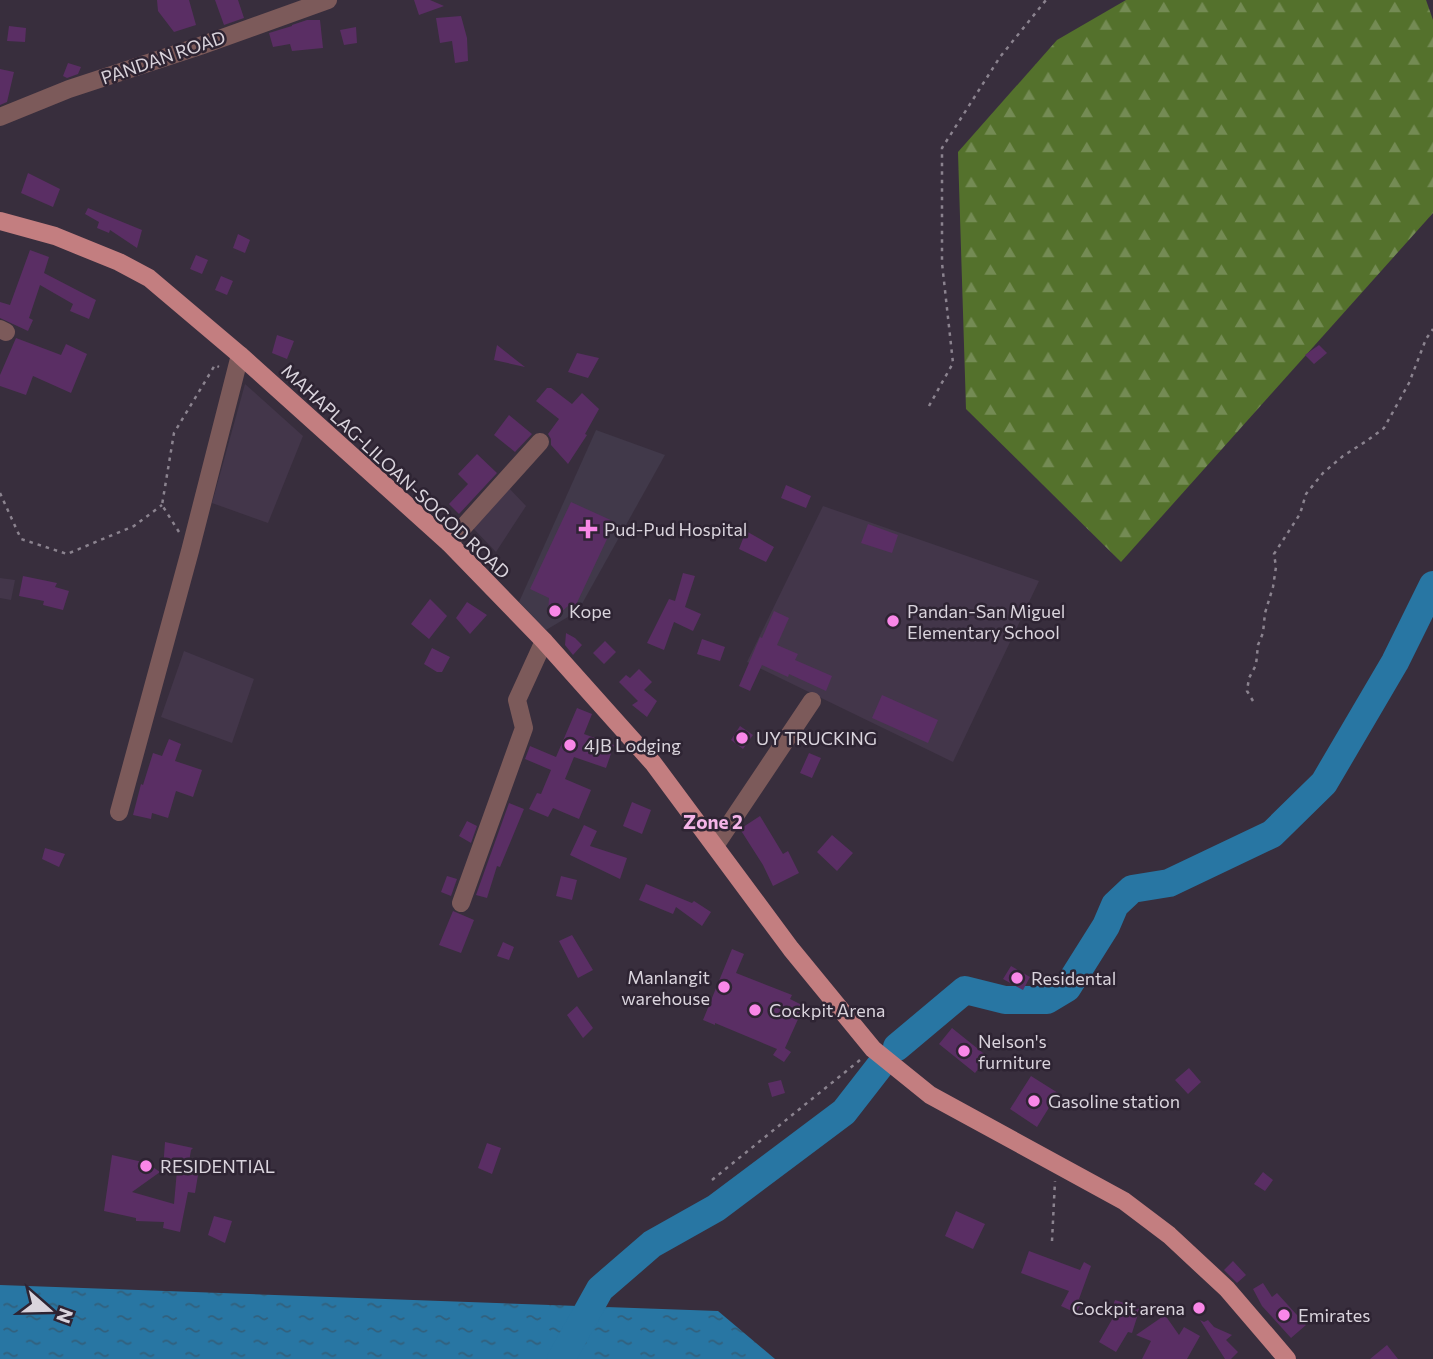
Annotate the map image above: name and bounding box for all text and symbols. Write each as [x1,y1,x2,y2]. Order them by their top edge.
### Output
street label: PANDAN ROAD [98,25,228,89]
street label: MAHAPLAG-LILOAN-SOGOD ROAD [277,359,515,583]
place label: Pud-Pud Hospital [604,518,747,540]
marker: Pud-Pud Hospital [578,519,598,539]
place label: Kope [569,600,611,622]
place label: Pandan-San Miguel Elementary School [907,600,1065,643]
marker: Kope [547,603,563,619]
marker: Pandan-San Miguel Elementary School [885,613,901,629]
place label: UY TRUCKING [756,727,877,749]
marker: UY TRUCKING [734,730,750,746]
place label: 4JB Lodging [584,734,681,756]
marker: 4JB Lodging [562,737,578,753]
district label: Zone 2 [683,810,743,833]
place label: Manlangit warehouse [621,966,710,1009]
place label: Residental [1031,967,1116,989]
marker: Residental [1009,970,1025,986]
marker: Manlangit warehouse [716,979,732,995]
place label: Cockpit Arena [769,999,885,1021]
marker: Cockpit Arena [747,1002,763,1018]
place label: Nelson's furniture [978,1030,1051,1073]
marker: Nelson's furniture [956,1043,972,1059]
place label: Gasoline station [1048,1090,1180,1112]
marker: Gasoline station [1026,1093,1042,1109]
place label: RESIDENTIAL [160,1155,275,1177]
marker: RESIDENTIAL [138,1158,154,1174]
north arrow [14,1275,84,1345]
place label: Cockpit arena [1072,1297,1185,1319]
marker: Cockpit arena [1191,1300,1207,1316]
place label: Emirates [1298,1304,1370,1326]
text: N [52,1305,79,1327]
marker: Emirates [1276,1307,1292,1323]

